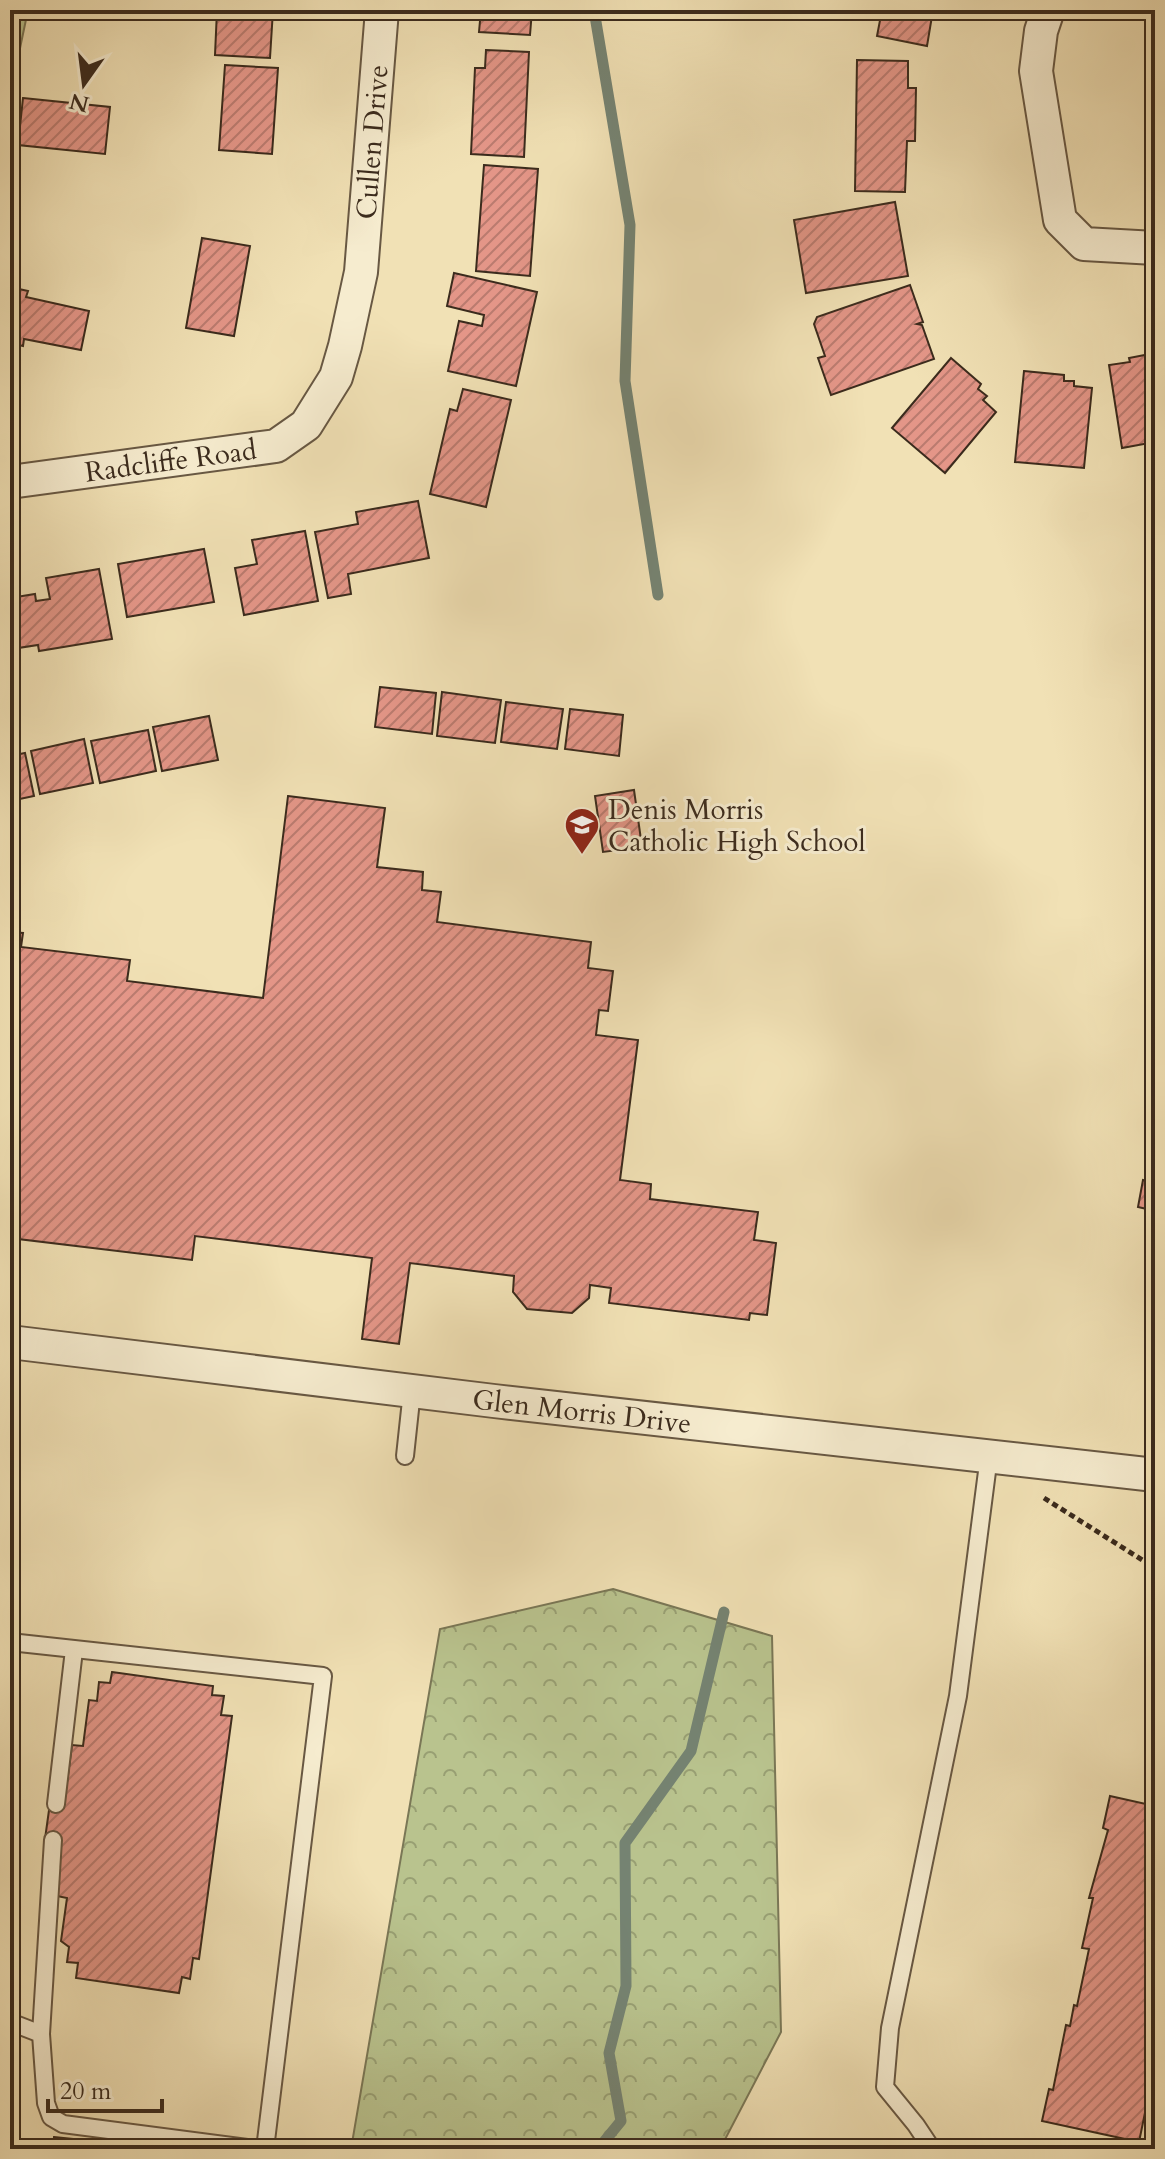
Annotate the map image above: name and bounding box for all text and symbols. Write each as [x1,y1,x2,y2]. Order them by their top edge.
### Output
north arrow [44,44,124,124]
street label: Cullen Drive [347,63,398,221]
text: N [67,86,92,119]
street label: Radcliffe Road [82,431,259,492]
place label: Denis Morris Catholic High School [608,791,866,861]
school or university icon: Denis Morris Catholic High School [563,806,601,856]
street label: Glen Morris Drive [470,1381,693,1443]
scale bar [48,2063,162,2113]
text: 20 m [60,2075,112,2108]

